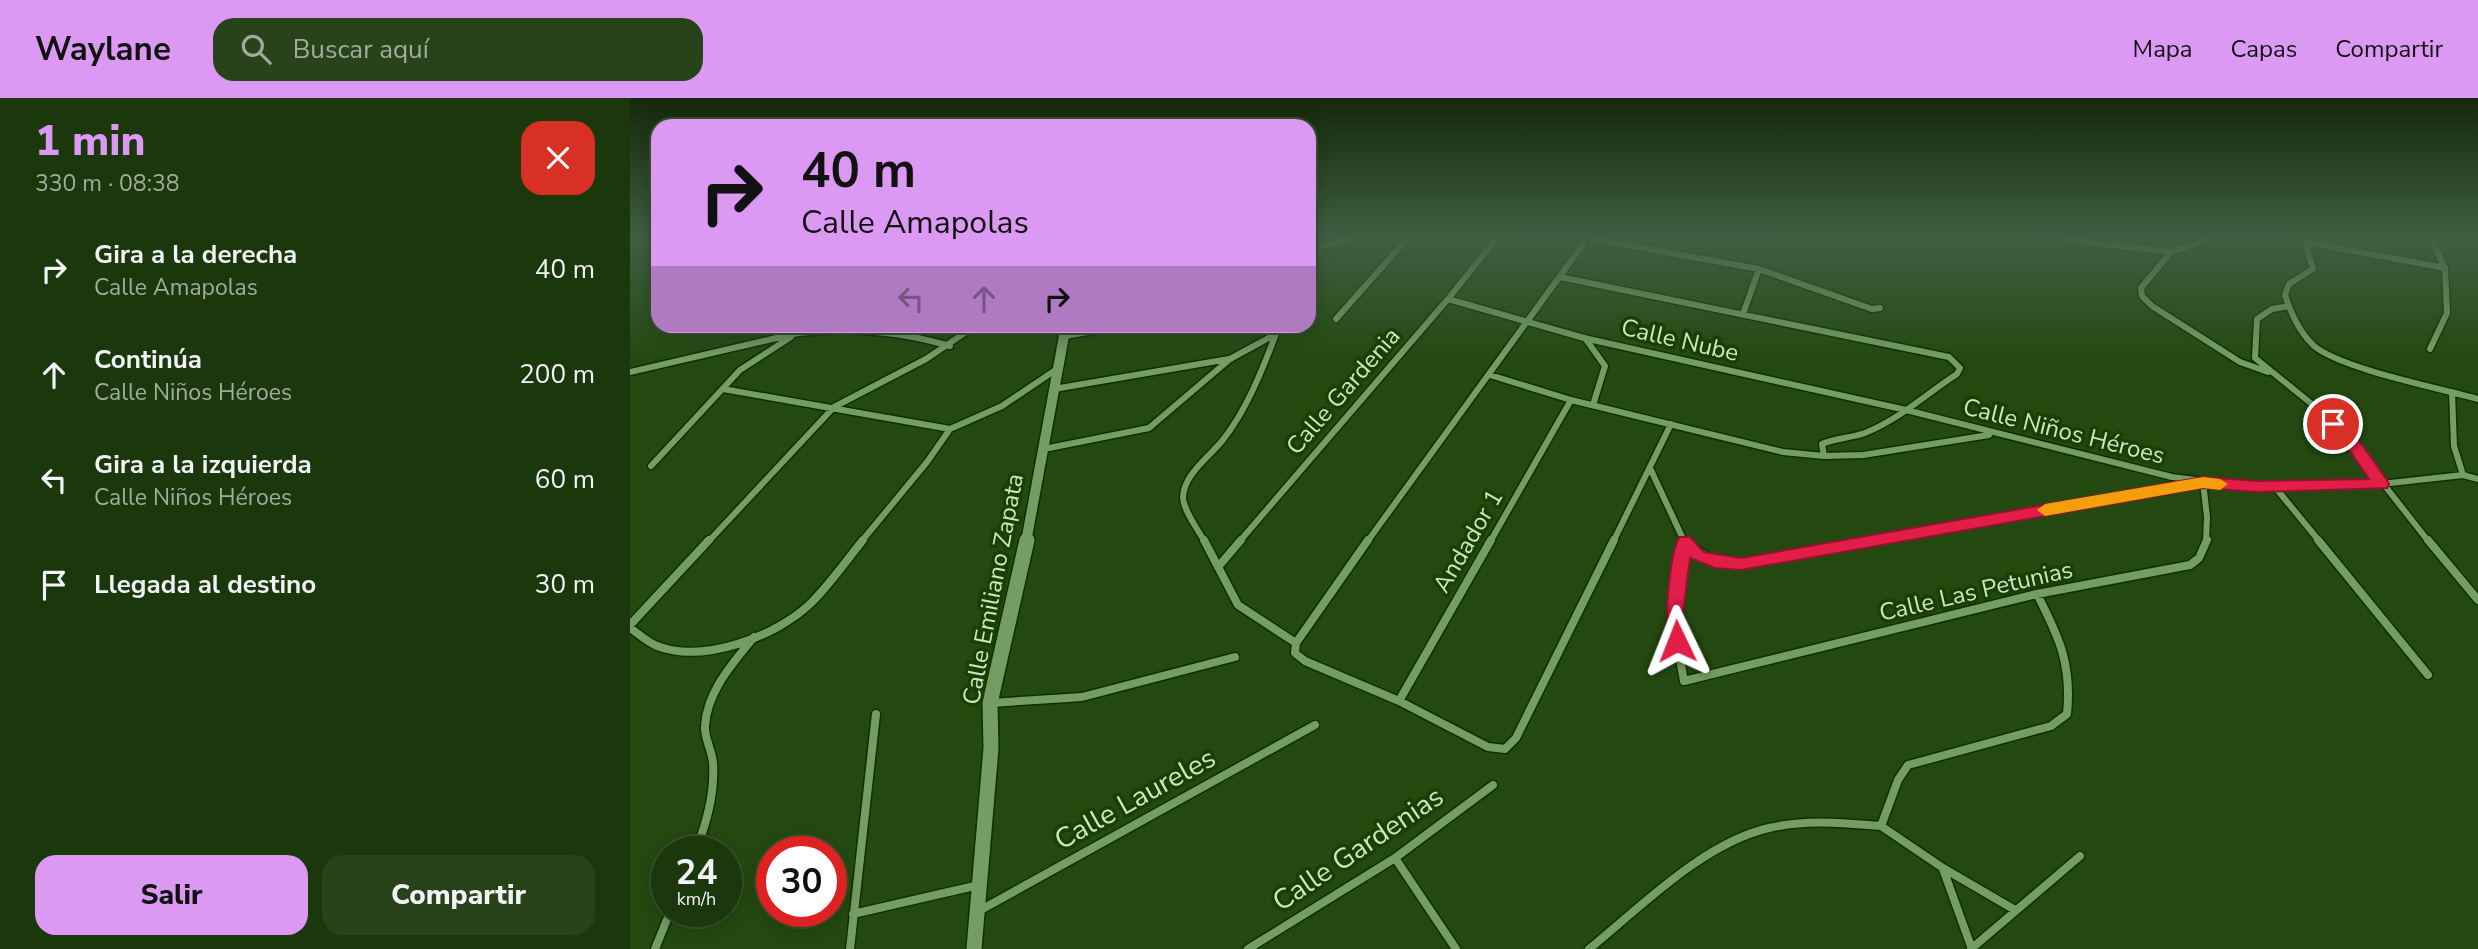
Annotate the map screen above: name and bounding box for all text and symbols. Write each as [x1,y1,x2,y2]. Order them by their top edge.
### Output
search box [213,18,703,81]
text: Waylane [35,27,171,72]
icon: search [237,30,275,68]
text: Buscar aquí [293,32,429,67]
text: Mapa [2133,33,2193,65]
text: Capas [2231,33,2297,65]
text: Compartir [2335,33,2443,65]
text: 1 min [35,113,145,170]
button: close [521,121,595,195]
text: 40 m [801,137,916,204]
icon: right [686,147,777,238]
text: 330 m · 08:38 [35,168,180,199]
text: Calle Amapolas [801,201,1029,244]
text: Gira a la derecha [94,237,297,272]
icon: right [35,251,73,289]
text: 40 m [535,252,595,287]
text: Calle Amapolas [94,272,258,303]
icon: left [892,280,930,318]
icon: ahead [965,280,1003,318]
icon: right [1038,280,1076,318]
street label: Calle Nube [1618,311,1742,369]
street label: Calle Gardenia [1279,321,1407,461]
text: Continúa [94,342,202,377]
icon: ahead [35,356,73,394]
text: 200 m [519,357,595,392]
text: Calle Niños Héroes [94,377,292,408]
street label: Calle Niños Héroes [1960,390,2168,472]
pin [2303,394,2363,454]
icon: arrive [2314,405,2352,443]
text: Gira a la izquierda [94,447,312,482]
icon: left [35,461,73,499]
text: 60 m [535,462,595,497]
street label: Calle Emiliano Zapata [955,471,1031,707]
text: Calle Niños Héroes [94,482,292,513]
street label: Andador 1 [1426,483,1510,599]
street label: Calle Las Petunias [1876,553,2076,629]
icon: arrive [35,566,73,604]
text: Llegada al destino [94,567,316,602]
text: 30 m [535,567,595,602]
position arrow [1640,604,1714,678]
street label: Calle Laureles [1048,739,1222,859]
street label: Calle Gardenias [1265,778,1451,920]
speed limit sign: 30 [756,836,847,927]
text: 24 [675,849,718,896]
button: Salir [35,855,308,935]
button: Compartir [322,855,595,935]
text: km/h [677,887,716,911]

